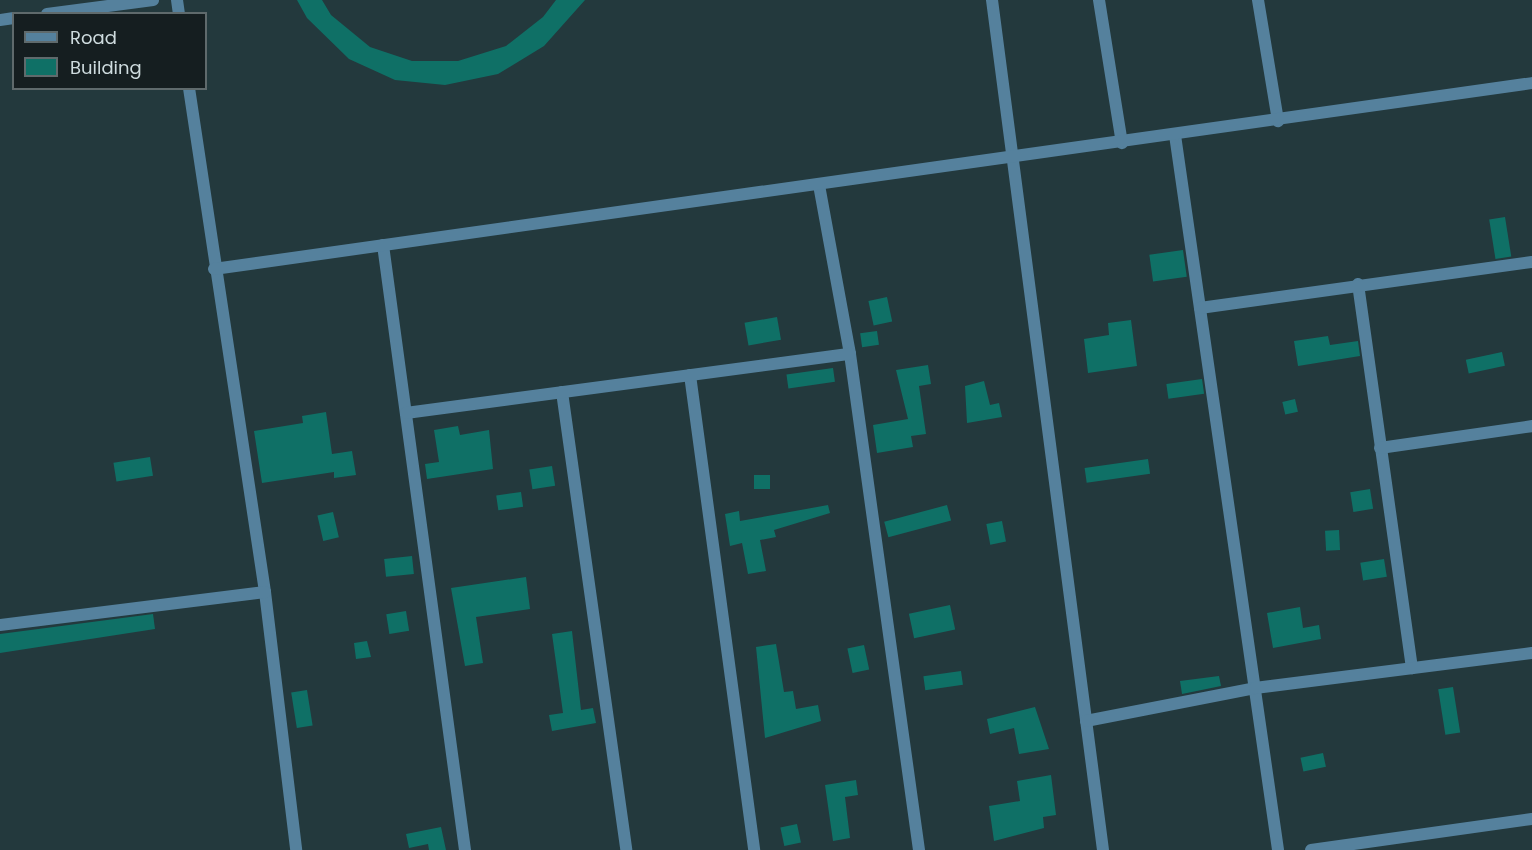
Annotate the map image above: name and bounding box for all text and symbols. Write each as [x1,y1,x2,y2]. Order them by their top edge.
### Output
legend [12,12,207,90]
text: Road [70,25,117,50]
text: Building [70,55,142,80]

